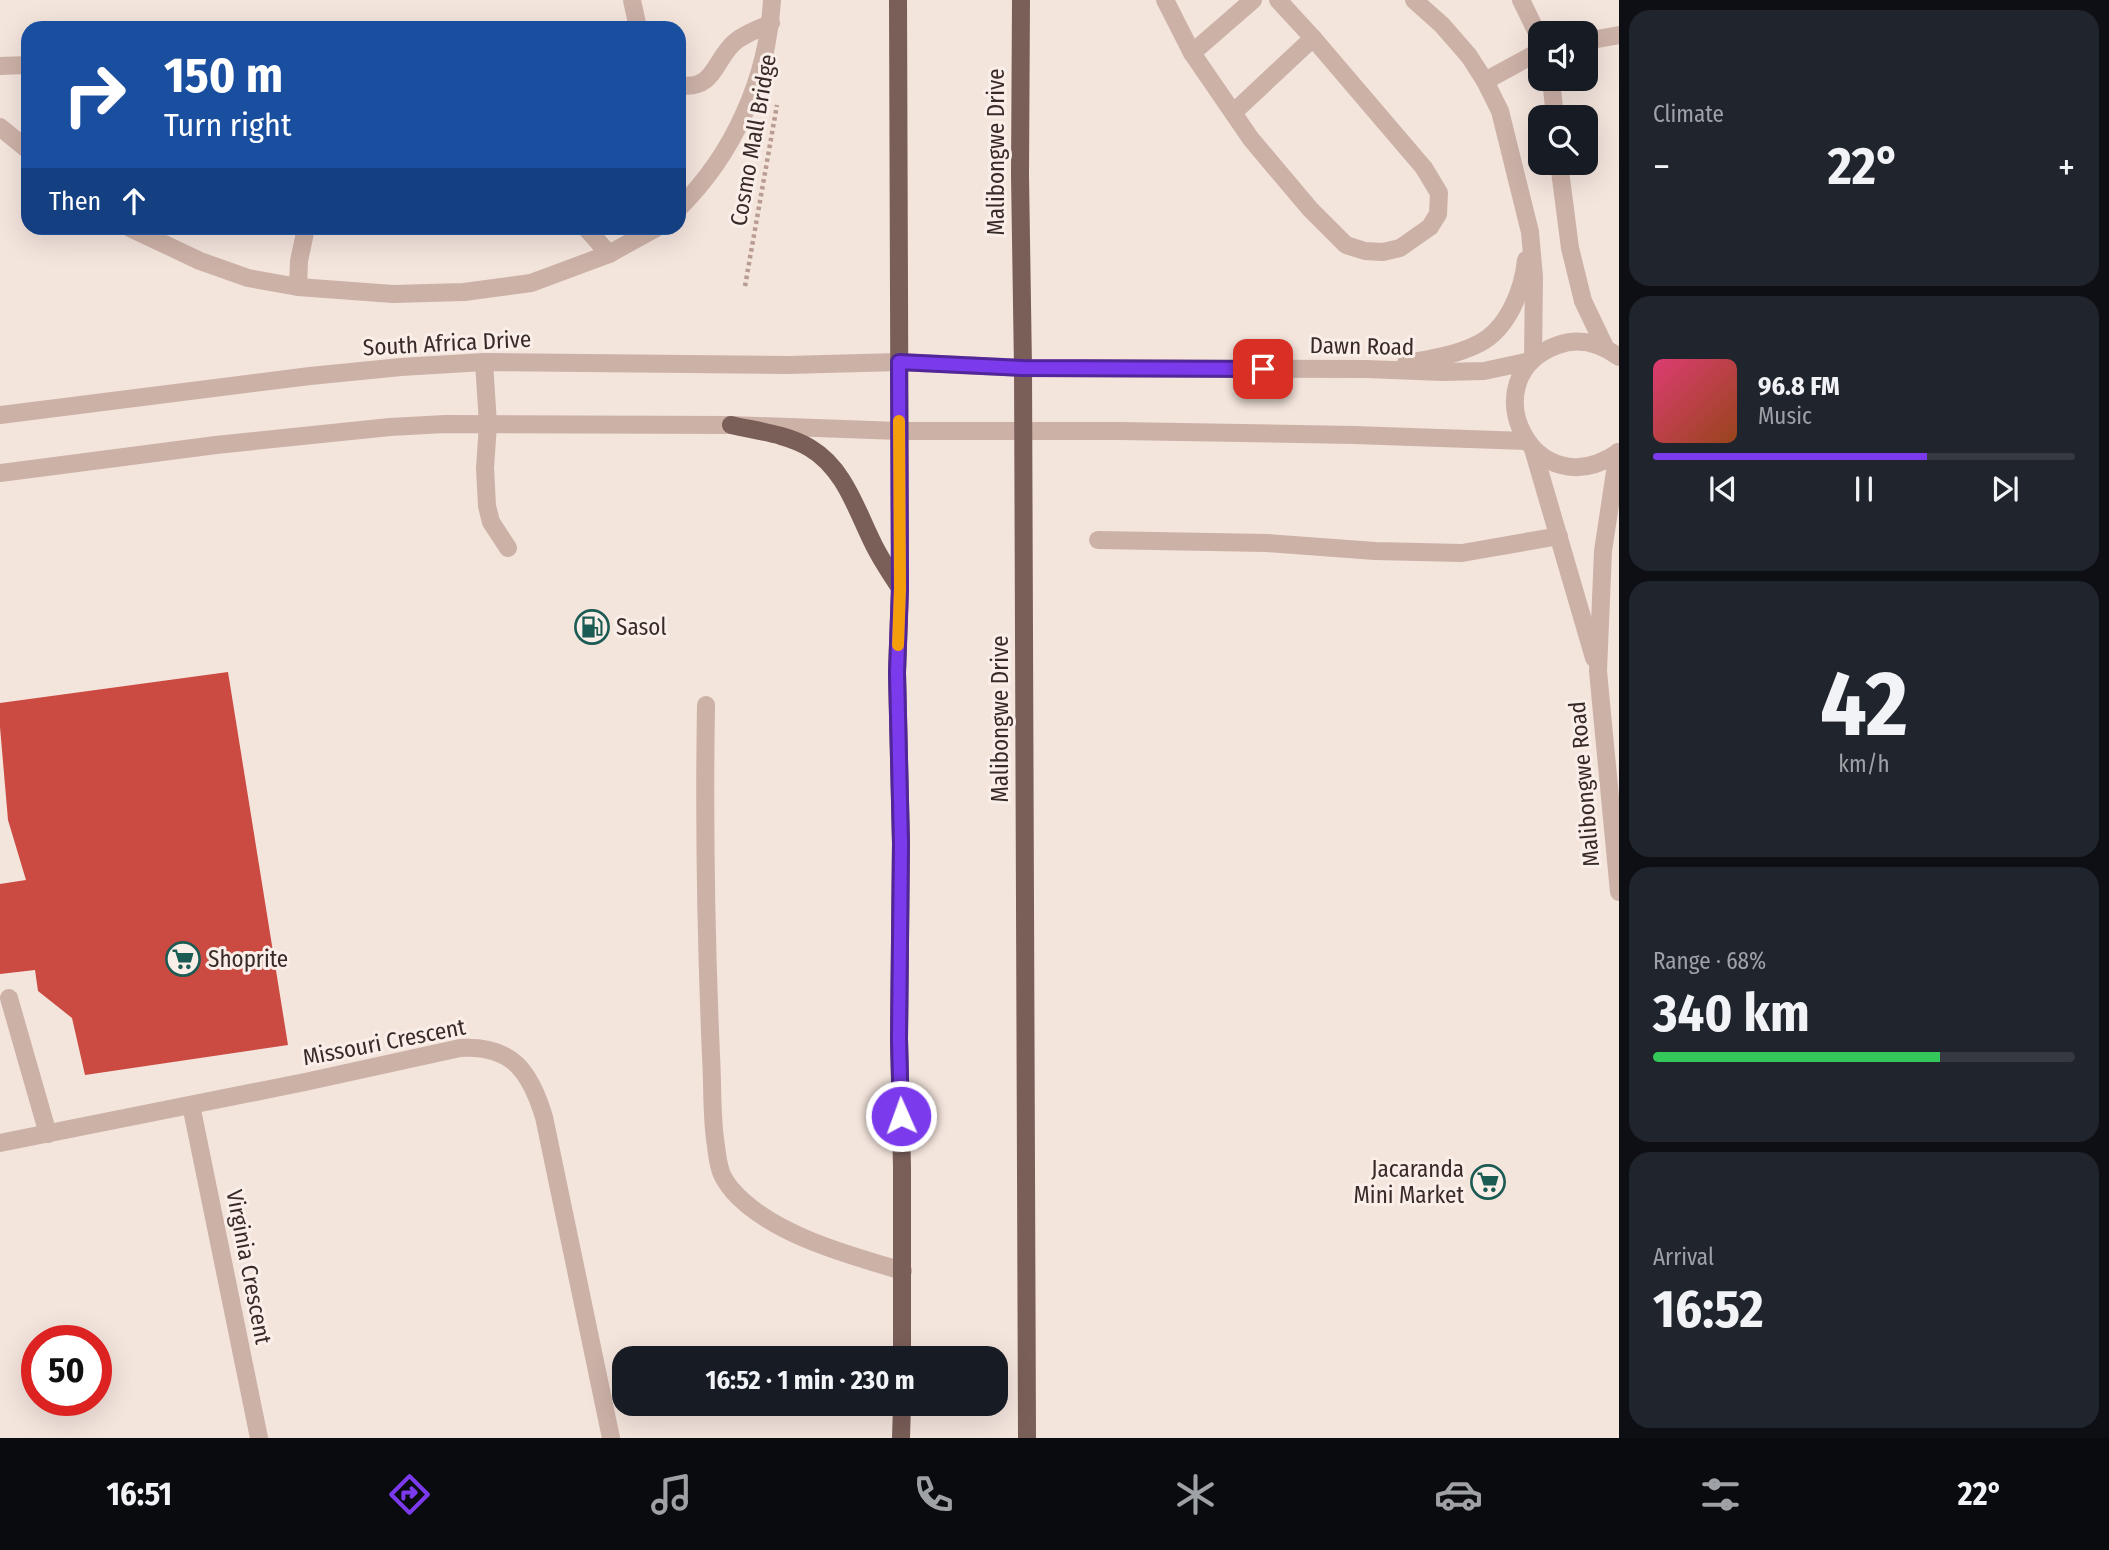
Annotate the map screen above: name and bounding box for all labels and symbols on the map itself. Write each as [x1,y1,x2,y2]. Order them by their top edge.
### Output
street label: Cosmo Mall Bridge [724,52,782,228]
street label: Malibongwe Drive [982,68,1010,236]
street label: South Africa Drive [362,325,532,361]
street label: Dawn Road [1309,331,1415,361]
pin [1233,339,1293,399]
fuel station icon: Sasol [573,608,611,646]
place label: Sasol [616,613,667,641]
street label: Malibongwe Drive [986,635,1014,803]
street label: Malibongwe Road [1563,700,1605,868]
supermarket icon: Shoprite [164,940,202,978]
place label: Shoprite [208,945,288,973]
street label: Missouri Crescent [300,1012,468,1072]
position arrow [864,1079,938,1153]
place label: Jacaranda Mini Market [1353,1155,1464,1209]
supermarket icon: Jacaranda Mini Market [1469,1163,1507,1201]
street label: Virginia Crescent [220,1187,278,1347]
speed limit sign: 50 [21,1325,112,1416]

